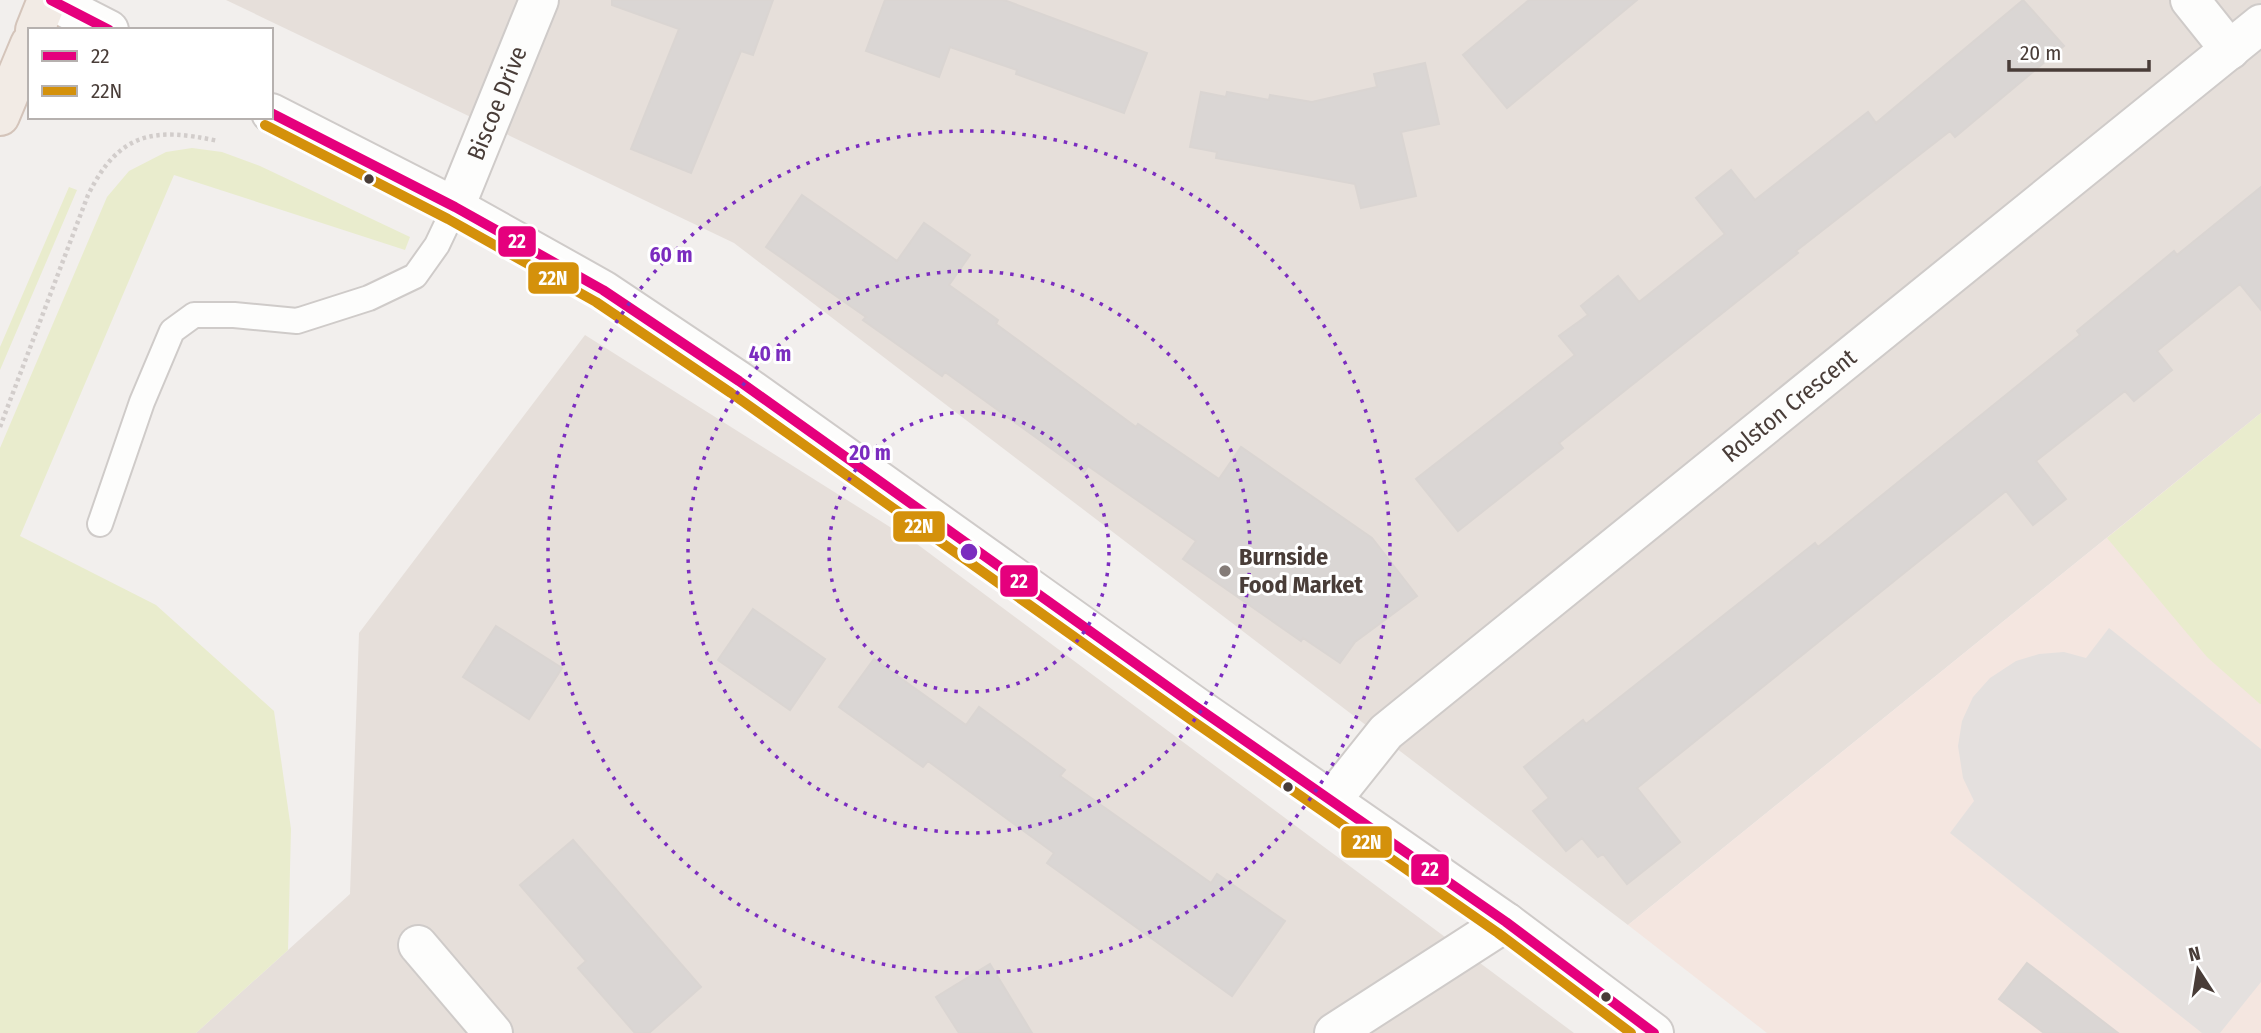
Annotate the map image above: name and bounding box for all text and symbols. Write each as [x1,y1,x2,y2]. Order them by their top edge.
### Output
legend [28,28,273,119]
scale bar [2009,28,2149,72]
text: 20 m [2020,40,2061,66]
street label: Biscoe Drive [462,42,533,164]
text: 22 [91,43,110,69]
text: 22N [91,78,122,104]
unlabelled marker [362,172,376,186]
line badge: 22 [497,225,537,258]
text: 22 [507,230,526,253]
text: 60 m [650,242,692,268]
line badge: 22N [527,261,580,295]
text: 22N [538,267,567,290]
text: 40 m [749,341,791,367]
street label: Rolston Crescent [1717,343,1862,468]
text: 20 m [848,440,891,466]
line badge: 22N [892,510,946,543]
text: 22N [904,515,933,538]
centre of rings [957,540,981,564]
place label: Burnside Food Market [1239,543,1364,599]
marker: Burnside Food Market [1217,563,1233,579]
line badge: 22 [999,564,1039,598]
text: 22 [1009,570,1028,593]
unlabelled marker [1281,780,1295,794]
line badge: 22N [1340,825,1393,859]
text: 22N [1352,831,1381,854]
line badge: 22 [1410,853,1450,886]
text: 22 [1420,858,1439,881]
north arrow [2163,935,2233,1005]
text: N [2187,941,2203,966]
unlabelled marker [1599,990,1613,1004]

